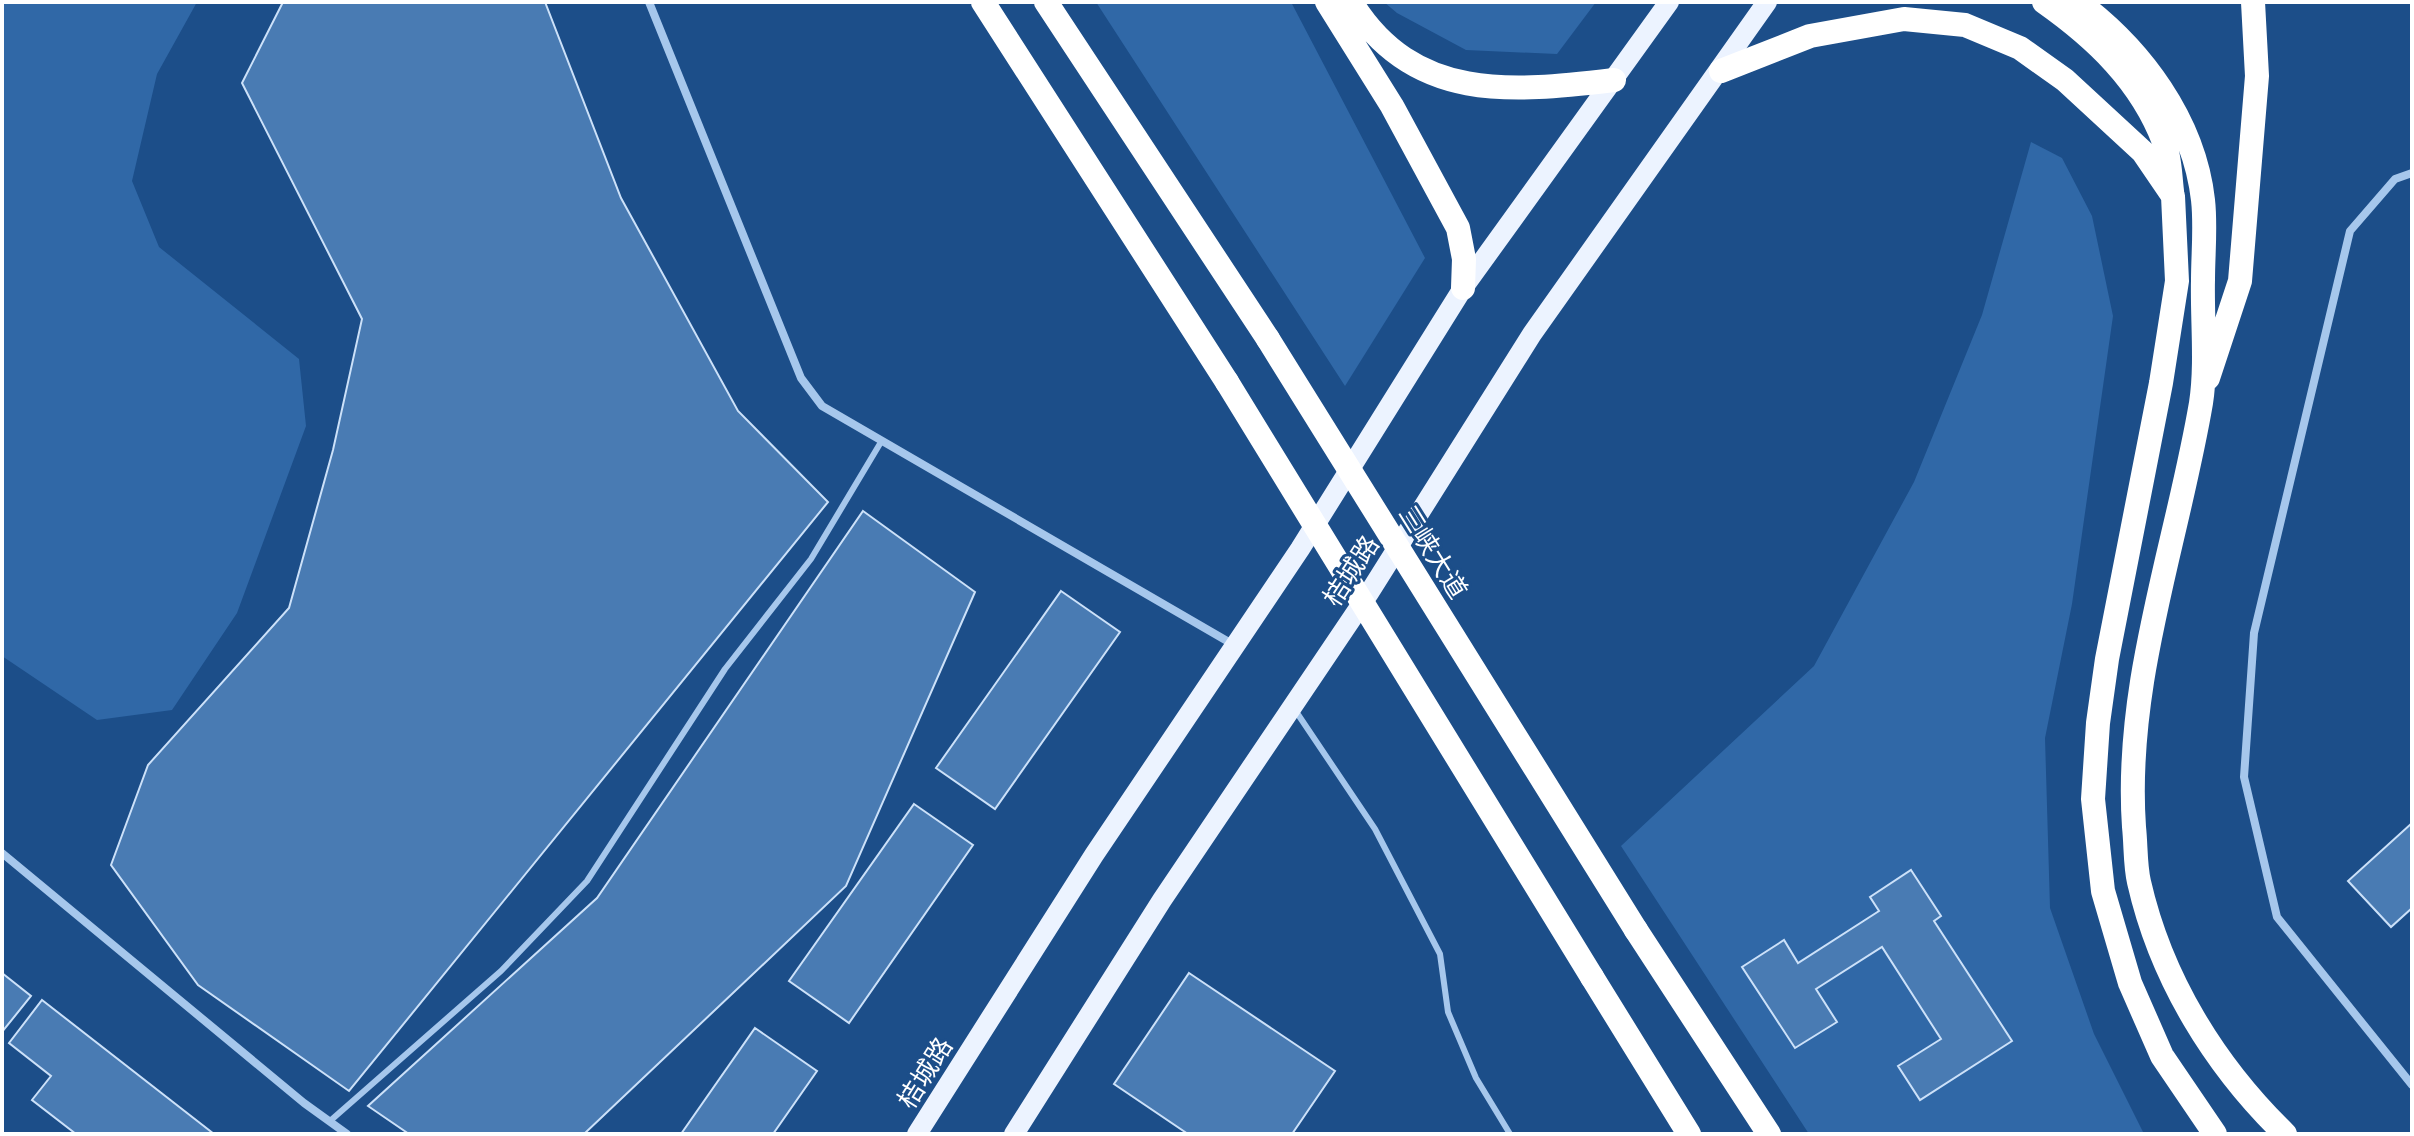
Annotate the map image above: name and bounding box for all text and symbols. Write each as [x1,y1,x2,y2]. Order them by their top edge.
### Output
street label: 三峡大道 [1391,500,1472,605]
street label: 桔城路 [1318,531,1387,613]
street label: 桔城路 [892,1033,960,1115]

